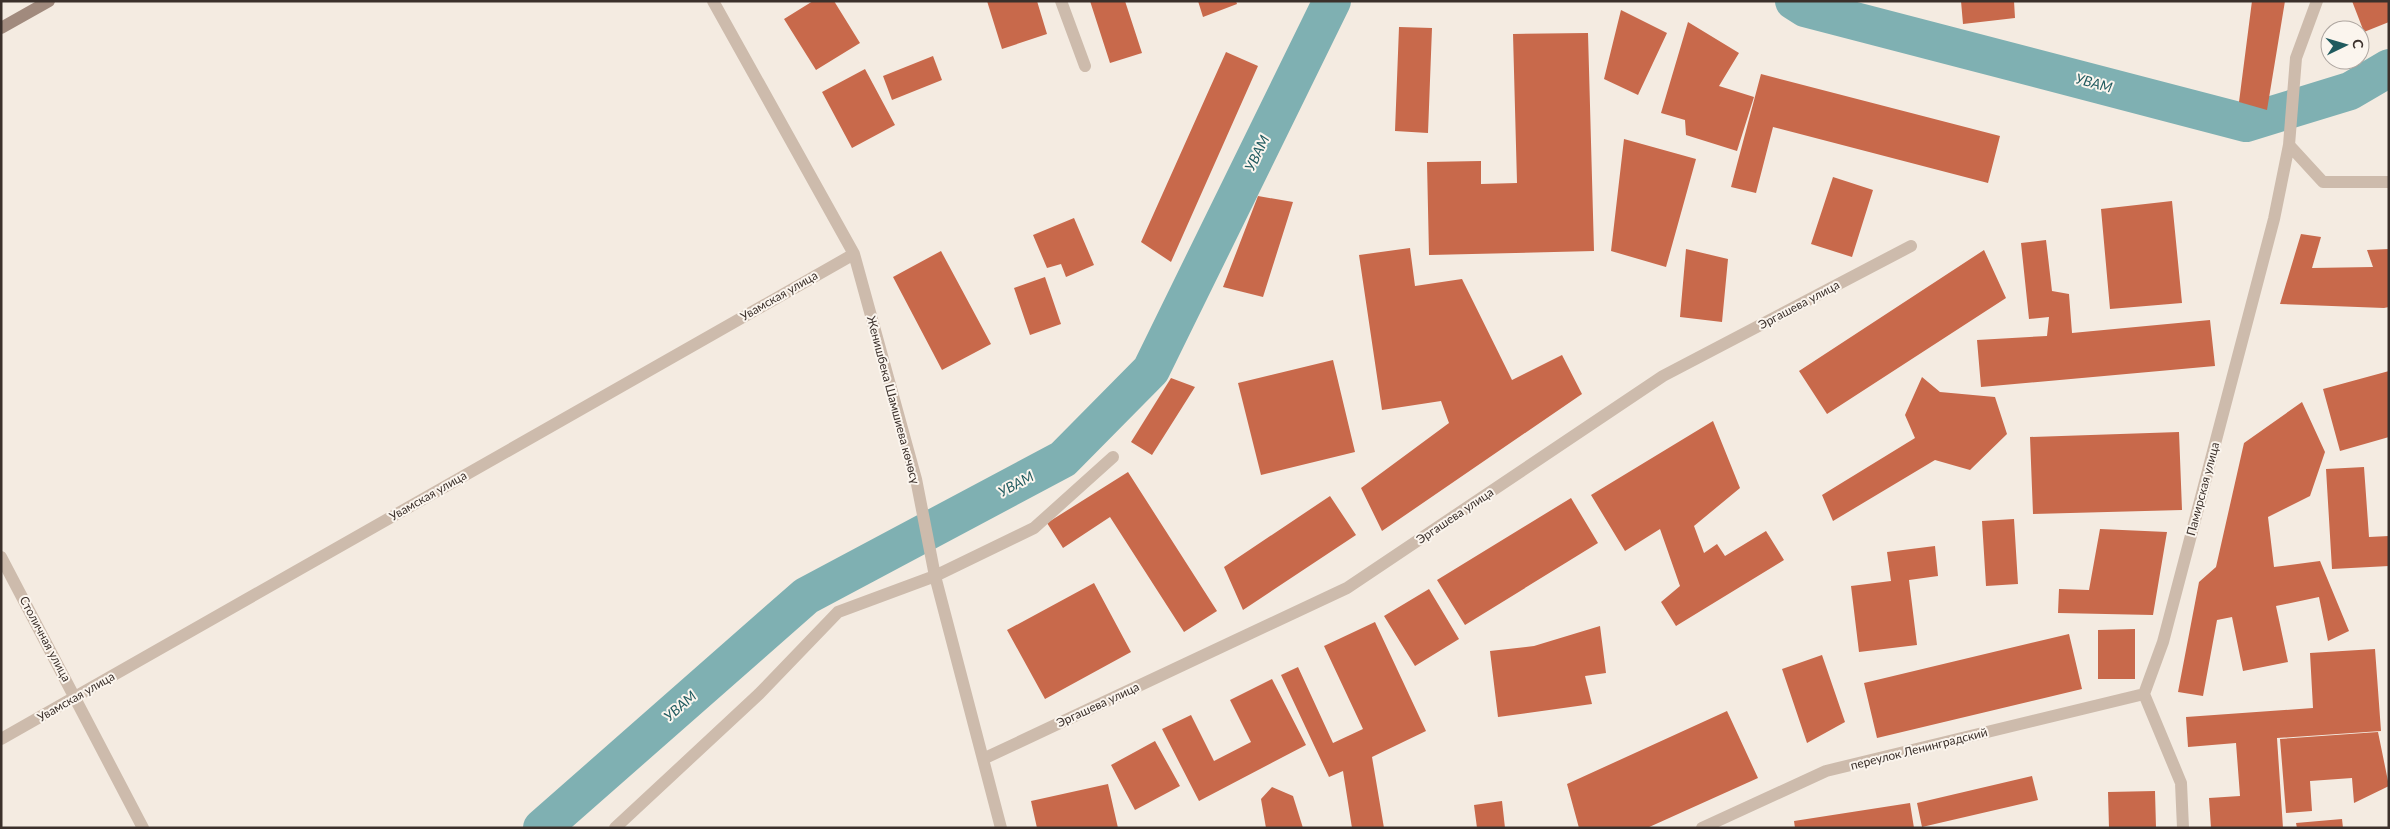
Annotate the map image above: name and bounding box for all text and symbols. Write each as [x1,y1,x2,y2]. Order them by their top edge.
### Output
north arrow [2320,20,2370,70]
text: С [2350,38,2367,50]
water label: УВАМ [2074,69,2114,96]
water label: УВАМ [1241,132,1272,173]
street label: Увамская улица [737,267,820,324]
street label: Эргашева улица [1756,277,1842,332]
street label: Женишбека Шамшиева көчөсү [864,314,923,486]
street label: Памирская улица [2183,440,2222,537]
street label: Увамская улица [386,467,469,524]
water label: УВАМ [995,467,1036,500]
street label: Эргашева улица [1413,484,1496,547]
street label: Столичная улица [17,593,74,684]
street label: Увамская улица [34,668,117,725]
street label: Эргашева улица [1054,679,1142,730]
water label: УВАМ [660,687,699,724]
street label: переулок Ленинградский [1849,724,1989,773]

